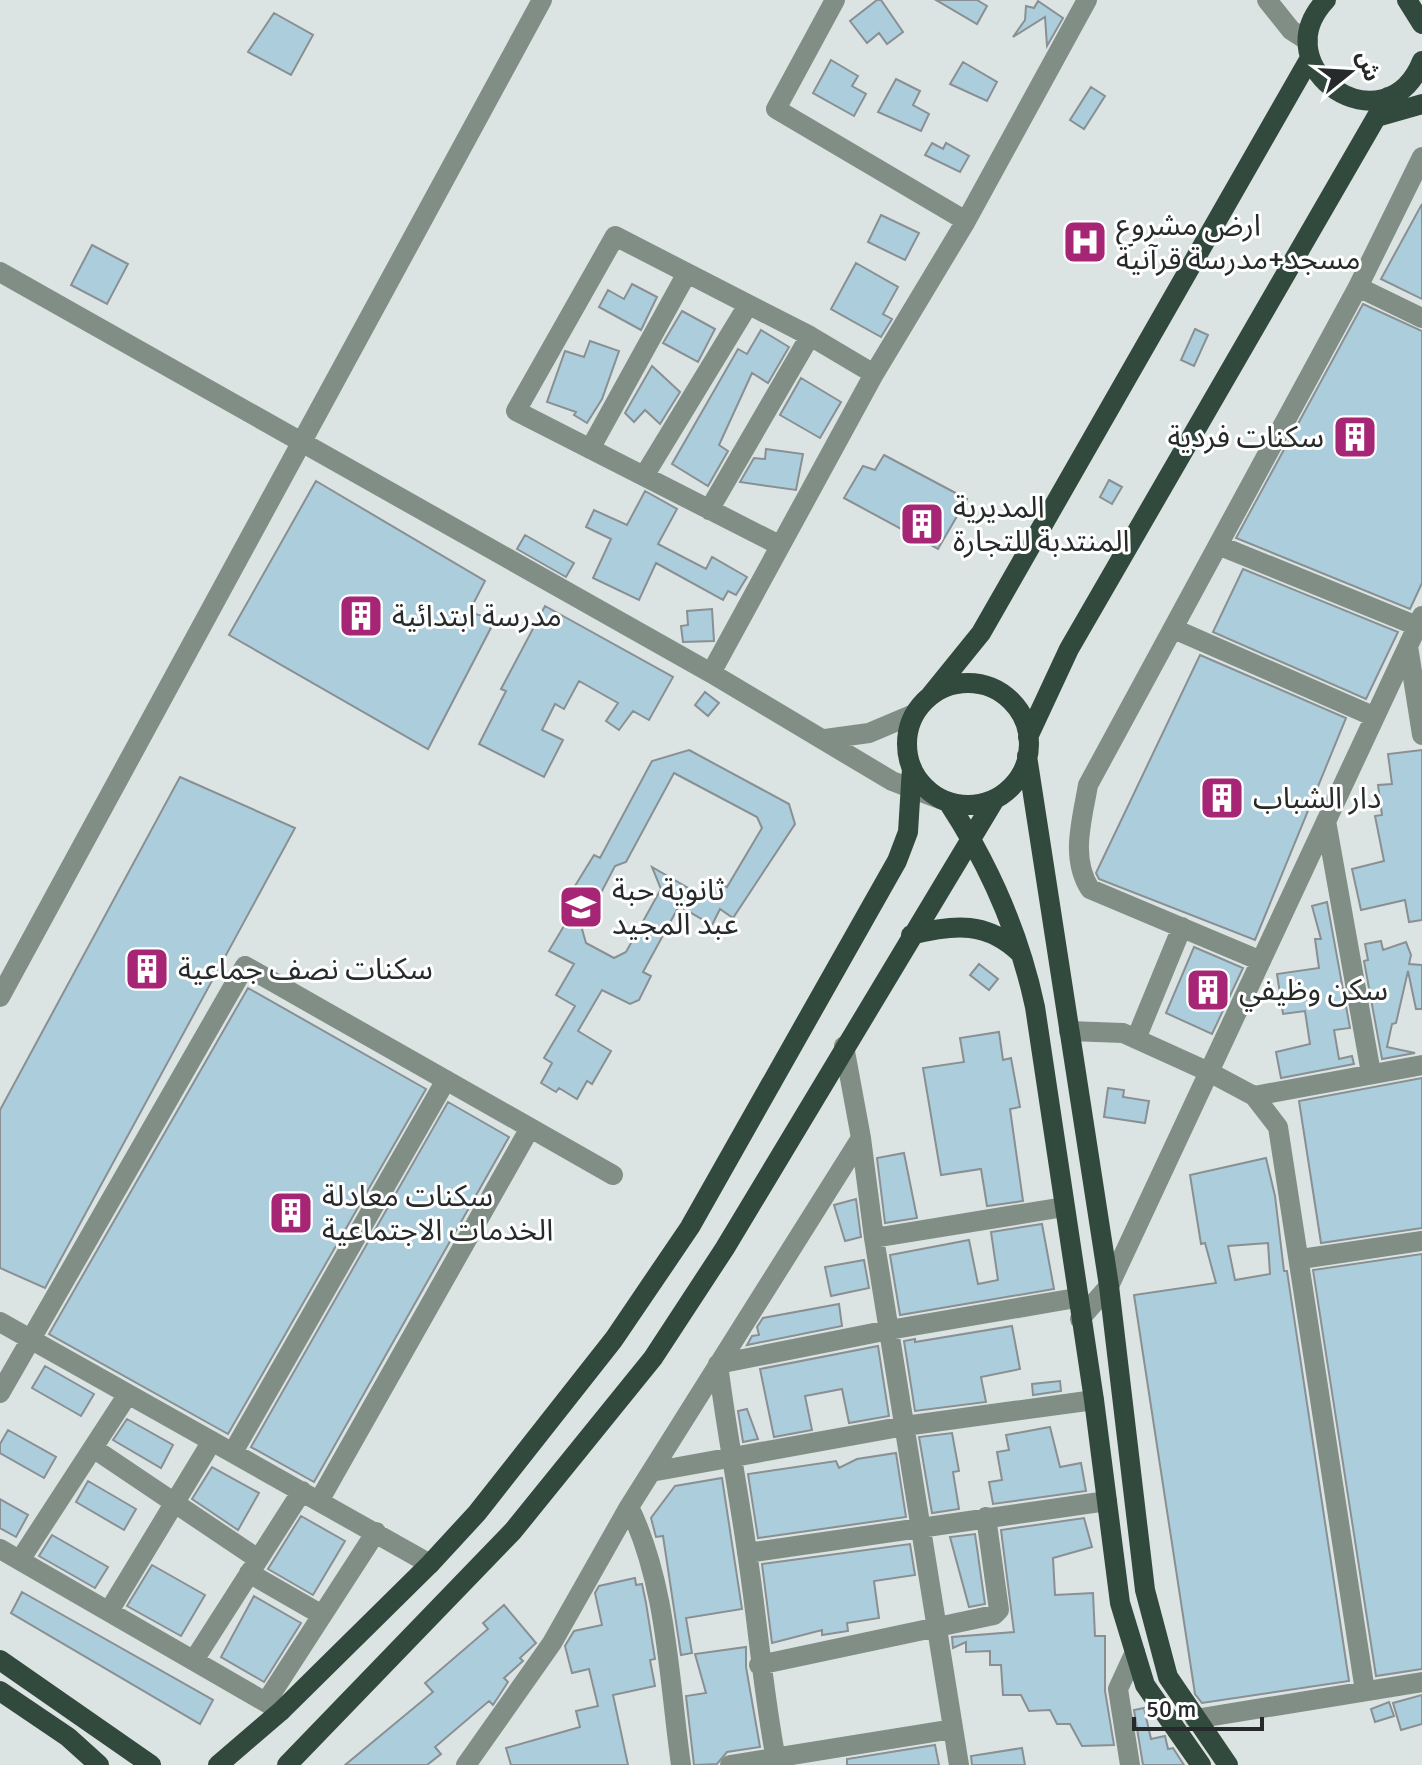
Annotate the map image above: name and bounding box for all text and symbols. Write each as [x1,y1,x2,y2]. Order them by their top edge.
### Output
north arrow [1310,32,1390,112]
text: ش [1351,47,1386,84]
place label: ارض مشروع مسجد+مدرسة قرآنية [1116,207,1360,278]
hospital icon: ارض مشروع مسجد+مدرسة قرآنية [1061,218,1109,266]
building icon: سكنات فردية [1331,413,1379,461]
place label: سكنات فردية [1168,419,1324,456]
place label: المديرية المنتدبة للتجارة [953,489,1130,560]
building icon: المديرية المنتدبة للتجارة [898,500,946,548]
building icon: مدرسة ابتدائية [337,592,385,640]
place label: مدرسة ابتدائية [392,598,562,635]
building icon: دار الشباب [1198,774,1246,822]
place label: دار الشباب [1253,780,1381,817]
place label: ثانوية حبة عبد المجيد [612,872,738,943]
school or university icon: ثانوية حبة عبد المجيد [557,883,605,931]
building icon: سكنات نصف جماعية [123,945,171,993]
place label: سكنات نصف جماعية [178,951,433,988]
building icon: سكن وظيفي [1184,966,1232,1014]
place label: سكن وظيفي [1239,972,1388,1012]
place label: سكنات معادلة الخدمات الاجتماعية [322,1178,553,1249]
building icon: سكنات معادلة الخدمات الاجتماعية [267,1189,315,1237]
scale bar [1134,1681,1262,1731]
text: 50 m [1146,1694,1196,1724]

